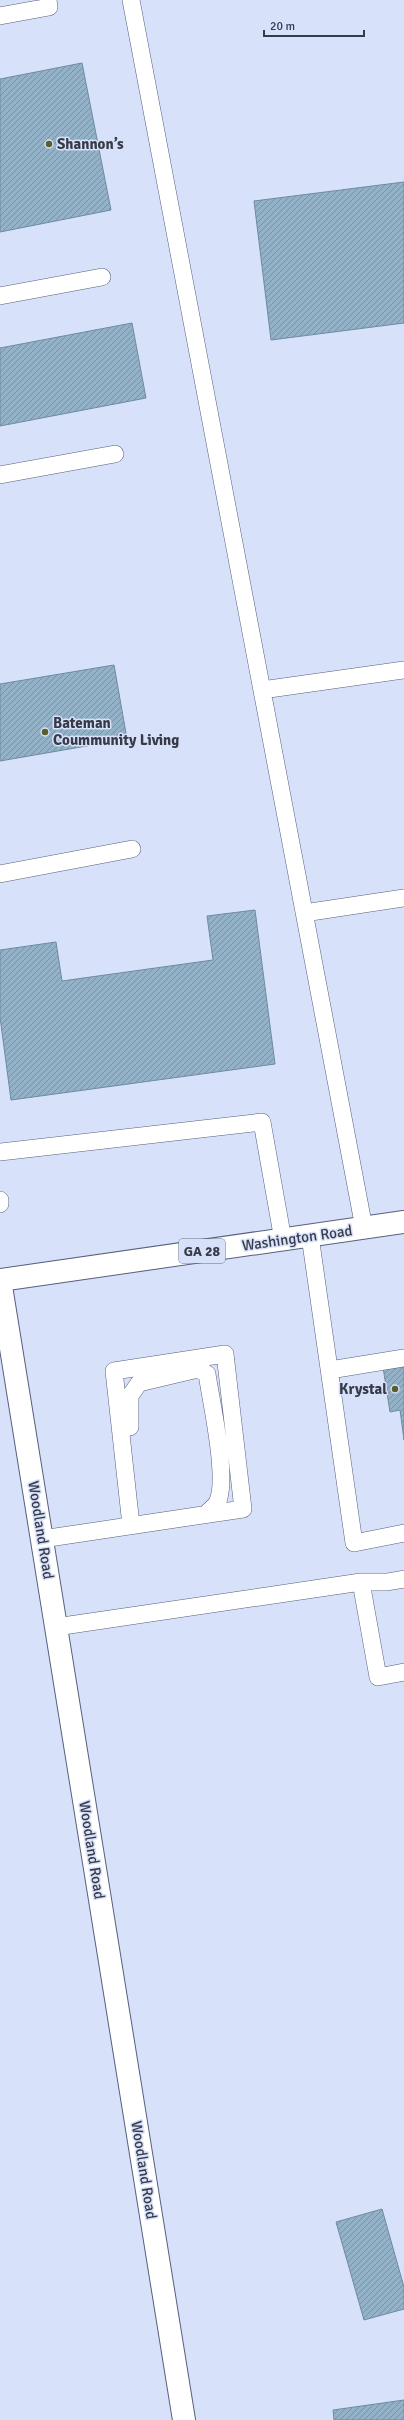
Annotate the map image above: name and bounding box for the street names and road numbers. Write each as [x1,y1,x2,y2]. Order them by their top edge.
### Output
street label: Washington Road [241,1221,353,1255]
road number: GA 28 [179,1239,225,1263]
street label: Woodland Road [24,1480,58,1580]
street label: Woodland Road [75,1800,109,1900]
street label: Woodland Road [127,2120,161,2220]

